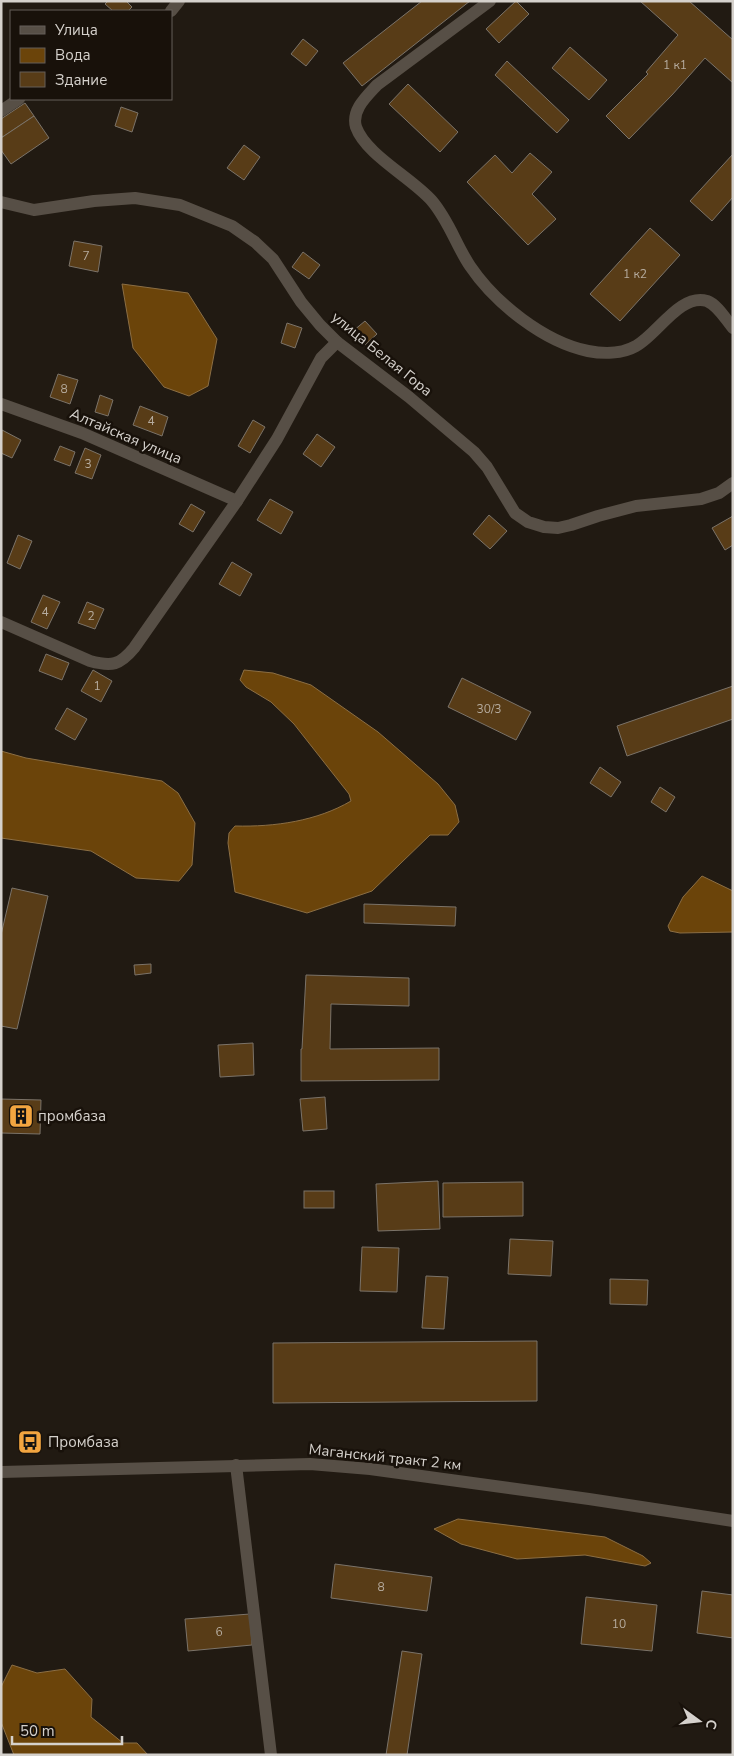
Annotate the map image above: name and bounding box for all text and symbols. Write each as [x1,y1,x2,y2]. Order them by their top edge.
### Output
legend [10,10,172,100]
text: Улица [54,20,98,40]
text: Вода [55,45,91,65]
house number: 1 к1 [663,57,687,73]
text: Здание [55,70,107,90]
house number: 7 [82,248,90,264]
house number: 1 к2 [623,266,647,282]
street label: улица Белая Гора [327,307,437,401]
house number: 8 [60,381,68,397]
street label: Алтайская улица [67,403,185,469]
house number: 4 [147,413,155,429]
house number: 3 [84,456,92,472]
house number: 4 [41,604,49,620]
house number: 2 [87,608,95,624]
house number: 1 [93,678,101,694]
house number: 30/3 [477,701,502,717]
building icon: промбаза [8,1103,34,1129]
place label: промбаза [38,1106,106,1126]
bus stop icon: Промбаза [17,1429,43,1455]
place label: Промбаза [48,1432,119,1452]
street label: Маганский тракт 2 км [308,1439,462,1475]
house number: 8 [377,1579,385,1595]
house number: 10 [612,1616,626,1632]
house number: 6 [215,1624,223,1640]
north arrow [674,1696,724,1746]
scale bar [12,1714,122,1746]
text: С [701,1717,721,1732]
text: 50 m [20,1721,55,1741]

